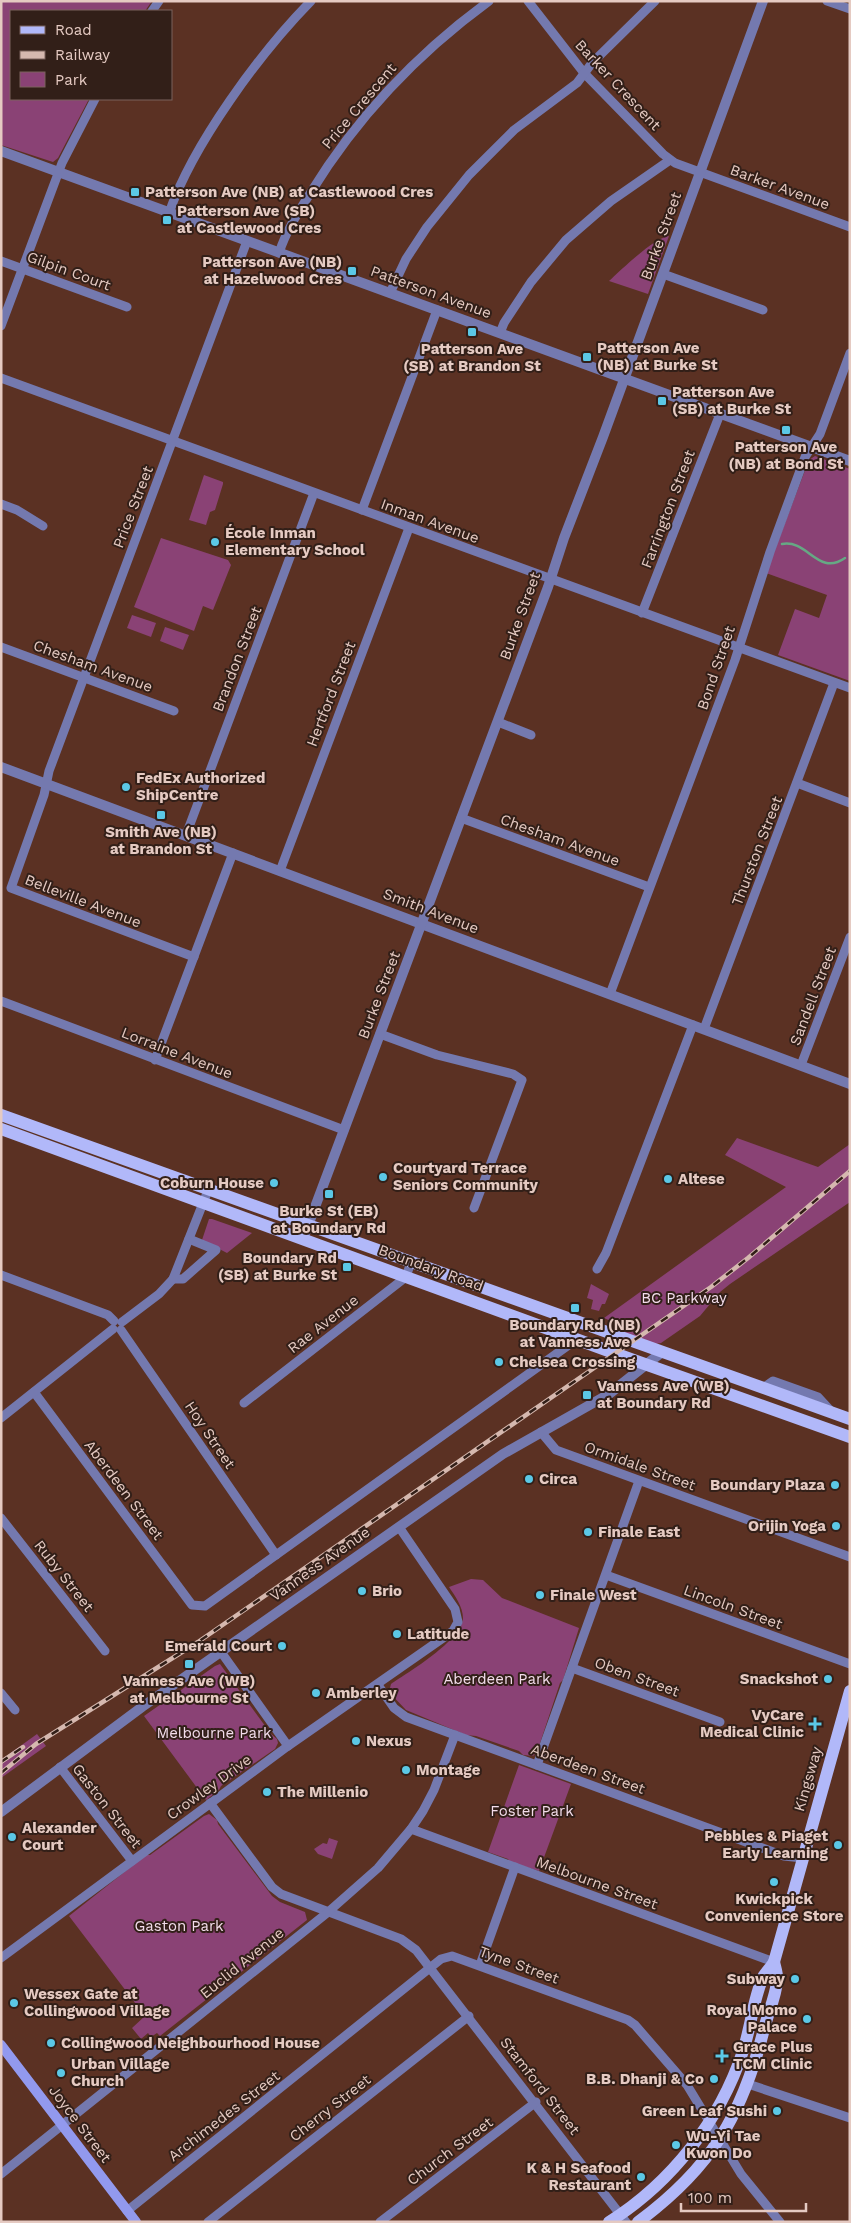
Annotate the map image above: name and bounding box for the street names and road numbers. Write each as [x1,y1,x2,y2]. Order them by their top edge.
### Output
street label: Barker Crescent [571,36,665,135]
street label: Price Crescent [318,59,401,153]
street label: Barker Avenue [728,161,832,213]
street label: Burke Street [637,189,685,282]
street label: Gilpin Court [25,248,114,295]
street label: Patterson Avenue [368,262,494,322]
street label: Farrington Street [637,447,699,571]
street label: Price Street [109,463,157,551]
street label: Inman Avenue [378,495,482,547]
street label: Burke Street [496,569,544,662]
street label: Brandon Street [209,603,266,714]
street label: Bond Street [693,623,739,712]
street label: Chesham Avenue [31,636,155,696]
street label: Hertford Street [303,638,360,749]
street label: Thurston Street [728,793,786,908]
street label: Chesham Avenue [498,810,622,870]
street label: Belleville Avenue [22,871,144,931]
street label: Smith Avenue [381,885,481,937]
street label: Sandell Street [786,943,840,1048]
street label: Burke Street [354,948,404,1041]
street label: Lorraine Avenue [119,1023,235,1083]
street label: Boundary Road [376,1241,486,1295]
street label: Rae Avenue [284,1291,362,1357]
street label: Hoy Street [181,1398,239,1473]
street label: Aberdeen Street [81,1437,168,1544]
street label: Ormidale Street [582,1438,699,1495]
street label: Vanness Avenue [267,1523,373,1605]
street label: Ruby Street [30,1537,98,1616]
street label: Lincoln Street [681,1581,786,1633]
street label: Oben Street [592,1653,682,1701]
street label: Aberdeen Street [528,1740,648,1798]
street label: Kingsway [790,1744,826,1814]
street label: Crowley Drive [163,1750,255,1824]
street label: Gaston Street [68,1760,146,1852]
street label: Melbourne Street [534,1853,661,1914]
street label: Euclid Avenue [196,1924,288,2002]
street label: Tyne Street [477,1942,562,1988]
street label: Stamford Street [496,2034,584,2139]
street label: Archimedes Street [165,2066,284,2165]
street label: Cherry Street [286,2070,375,2145]
street label: Joyce Street [45,2082,115,2167]
street label: Church Street [404,2112,497,2189]

